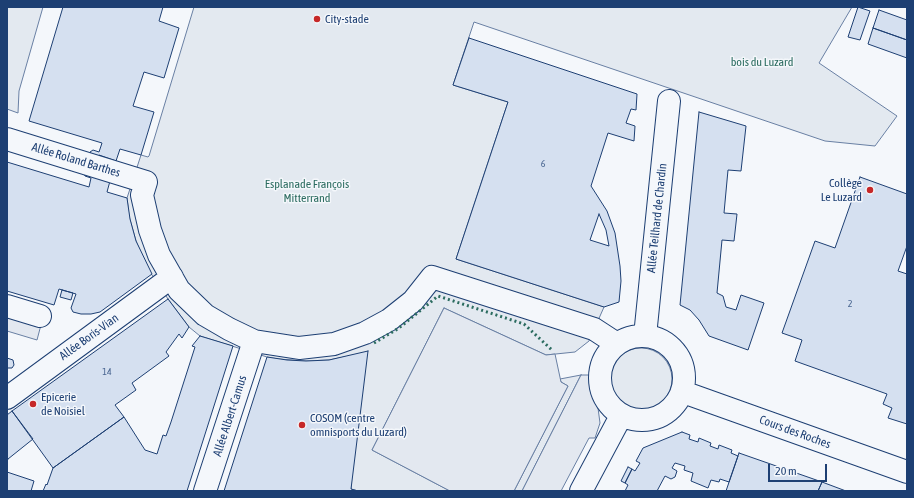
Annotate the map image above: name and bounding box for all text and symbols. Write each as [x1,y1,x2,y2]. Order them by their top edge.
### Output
place label: City-stade [325,12,369,26]
marker: City-stade [312,14,322,24]
park label: bois du Luzard [731,55,793,69]
street label: Allée Roland Barthes [30,140,122,180]
house number: 6 [541,158,545,170]
street label: Allée Teilhard de Chardin [644,162,670,274]
place label: Collège Le Luzard [821,176,862,204]
park label: Esplanade François Mitterrand [265,177,349,205]
marker: Collège Le Luzard [865,185,875,195]
house number: 2 [848,298,852,310]
street label: Allée Boris-Vian [57,311,121,363]
house number: 14 [102,366,112,378]
street label: Allée Albert-Camus [210,374,250,458]
place label: Epicerie de Noisiel [41,390,85,418]
marker: Epicerie de Noisiel [28,399,38,409]
place label: COSOM (centre omnisports du Luzard) [310,411,407,439]
street label: Cours des Roches [757,412,833,452]
marker: COSOM (centre omnisports du Luzard) [297,420,307,430]
scale bar [770,456,829,482]
text: 20 m [775,464,797,478]

